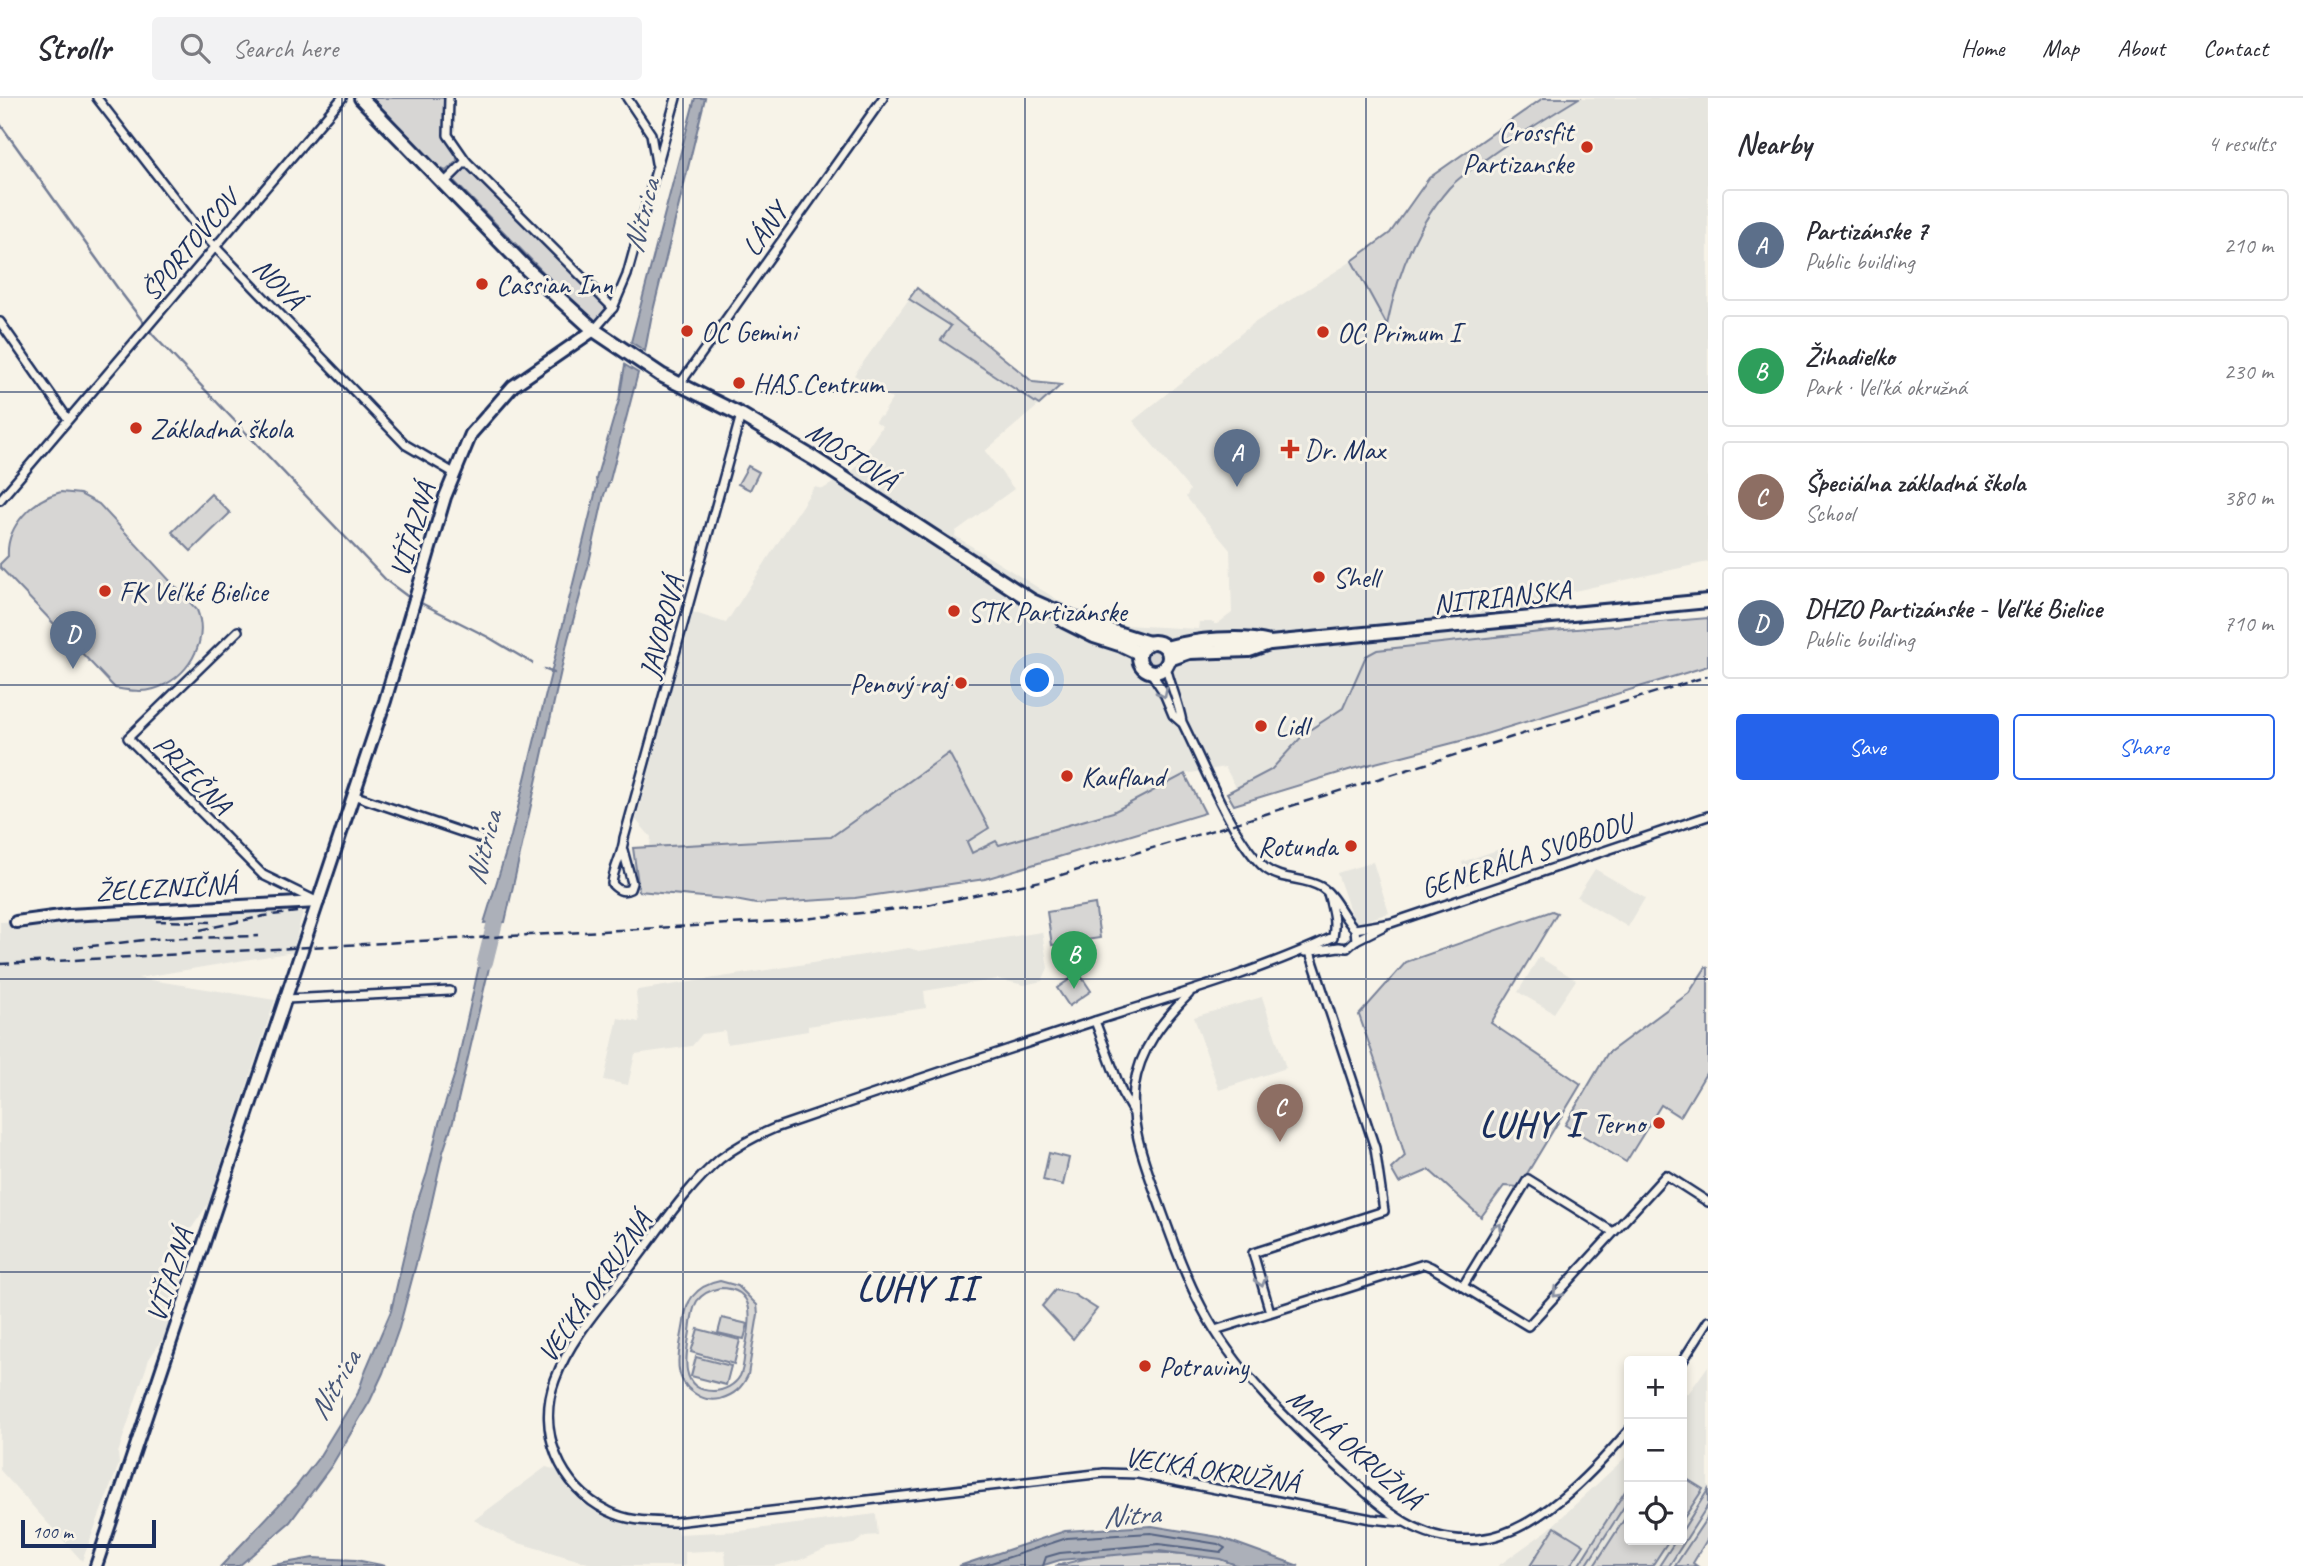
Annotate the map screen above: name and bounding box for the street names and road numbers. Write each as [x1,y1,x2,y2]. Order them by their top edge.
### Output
street label: ŠPORTOVCOV [133,179,249,308]
street label: LÁNY [734,193,797,263]
street label: NOVÁ [246,250,314,319]
street label: MOSTOVÁ [800,413,907,500]
street label: VÍŤAZNÁ [382,475,444,581]
street label: JAVOROVÁ [631,569,693,683]
street label: NITRIANSKA [1432,572,1574,621]
street label: PRIEČNA [146,727,240,823]
street label: GENERÁLA SVOBODU [1417,803,1641,906]
street label: ŽELEZNIČNÁ [95,866,241,909]
street label: VEĽKÁ OKRUŽNÁ [530,1202,661,1369]
street label: VÍŤAZNÁ [138,1220,202,1326]
street label: MALÁ OKRUŽNÁ [1280,1380,1432,1519]
street label: VEĽKÁ OKRUŽNÁ [1123,1438,1305,1501]

